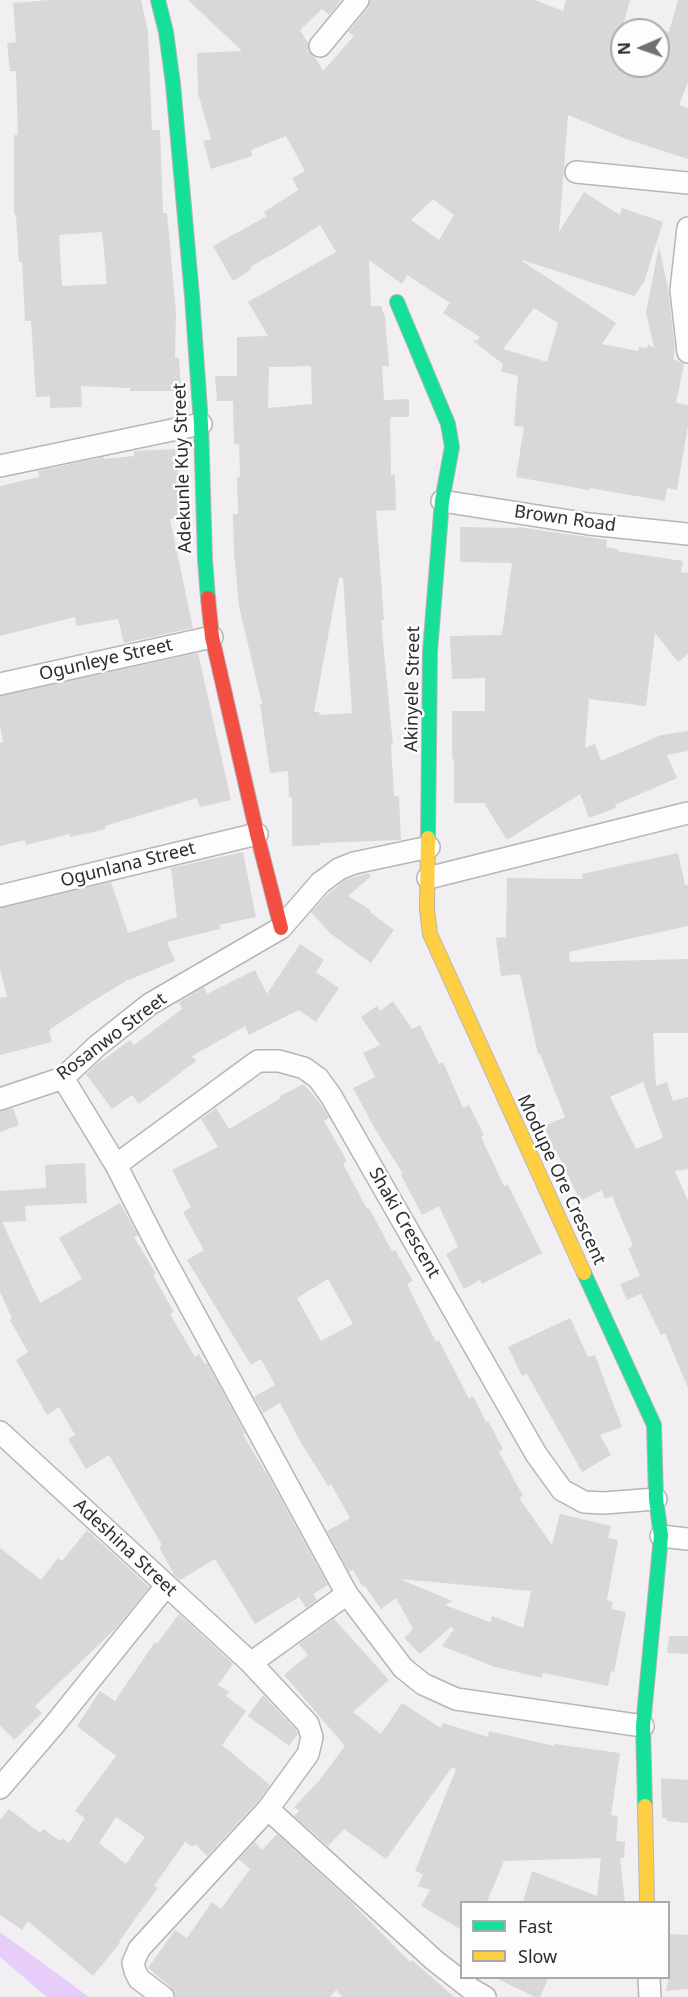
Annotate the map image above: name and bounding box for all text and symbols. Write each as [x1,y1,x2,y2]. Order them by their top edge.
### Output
north arrow [610,18,670,78]
text: N [613,42,635,55]
street label: Adekunle Kuy Street [169,382,197,554]
street label: Brown Road [513,501,617,537]
street label: Akinyele Street [401,626,425,752]
street label: Ogunleye Street [37,634,175,686]
street label: Ogunlana Street [58,838,198,892]
street label: Rosanwo Street [53,989,171,1085]
street label: Modupe Ore Crescent [512,1092,610,1268]
street label: Shaki Crescent [364,1164,444,1282]
street label: Adeshina Street [69,1495,181,1601]
legend [460,1901,670,1979]
text: Fast [518,1914,553,1938]
text: Slow [518,1944,557,1968]

